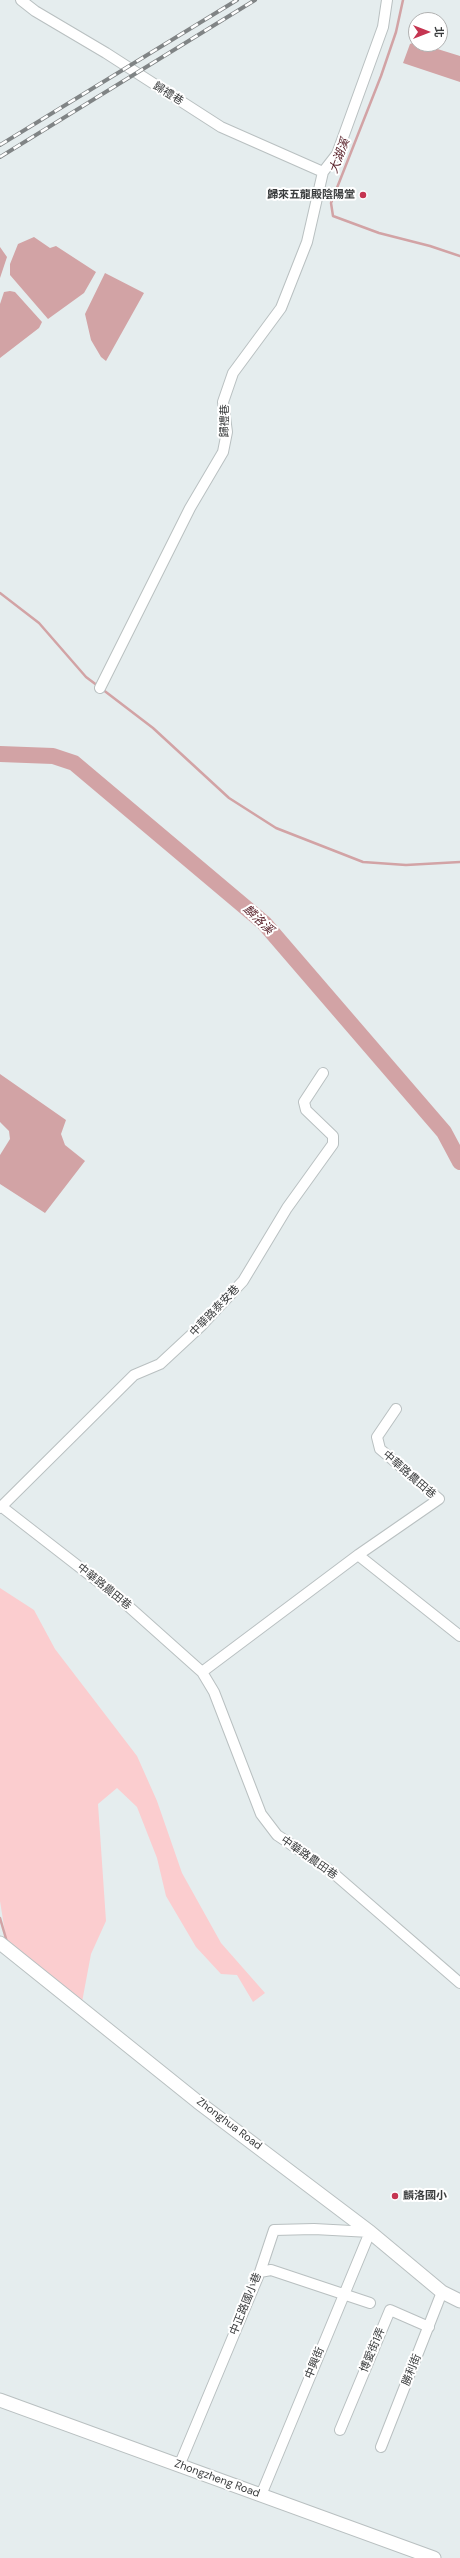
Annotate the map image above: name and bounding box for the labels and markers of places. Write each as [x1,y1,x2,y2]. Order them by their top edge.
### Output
place label: 歸來五龍殿陰陽堂 [267,188,355,202]
marker: 歸來五龍殿陰陽堂 [358,190,368,200]
place label: 麟洛國小 [403,2189,447,2203]
marker: 麟洛國小 [390,2191,400,2201]

